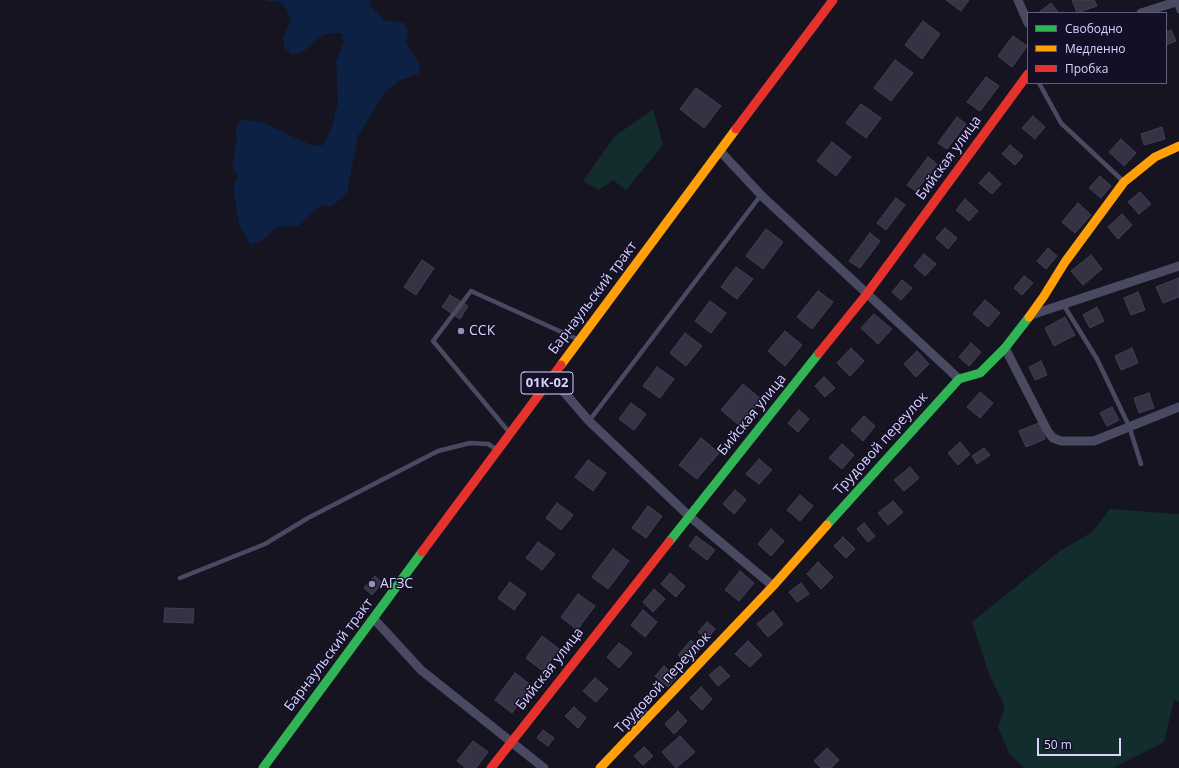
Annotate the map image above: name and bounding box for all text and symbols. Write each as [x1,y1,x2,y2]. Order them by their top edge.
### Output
legend [1027,12,1167,84]
text: Свободно [1065,20,1123,37]
text: Медленно [1065,40,1125,57]
text: Пробка [1065,60,1108,77]
street label: Бийская улица [913,113,985,203]
street label: Барнаульский тракт [545,238,641,358]
place label: ССК [469,323,495,339]
marker: ССК [456,326,466,336]
street label: Бийская улица [714,371,790,459]
road number: 01К-02 [521,372,573,394]
street label: Трудовой переулок [830,389,932,499]
place label: АГЗС [380,576,413,592]
marker: АГЗС [367,579,377,589]
street label: Барнаульский тракт [281,595,377,715]
street label: Бийская улица [513,624,587,714]
street label: Трудовой переулок [612,629,714,737]
scale bar [1039,730,1123,756]
text: 50 m [1044,736,1072,753]

